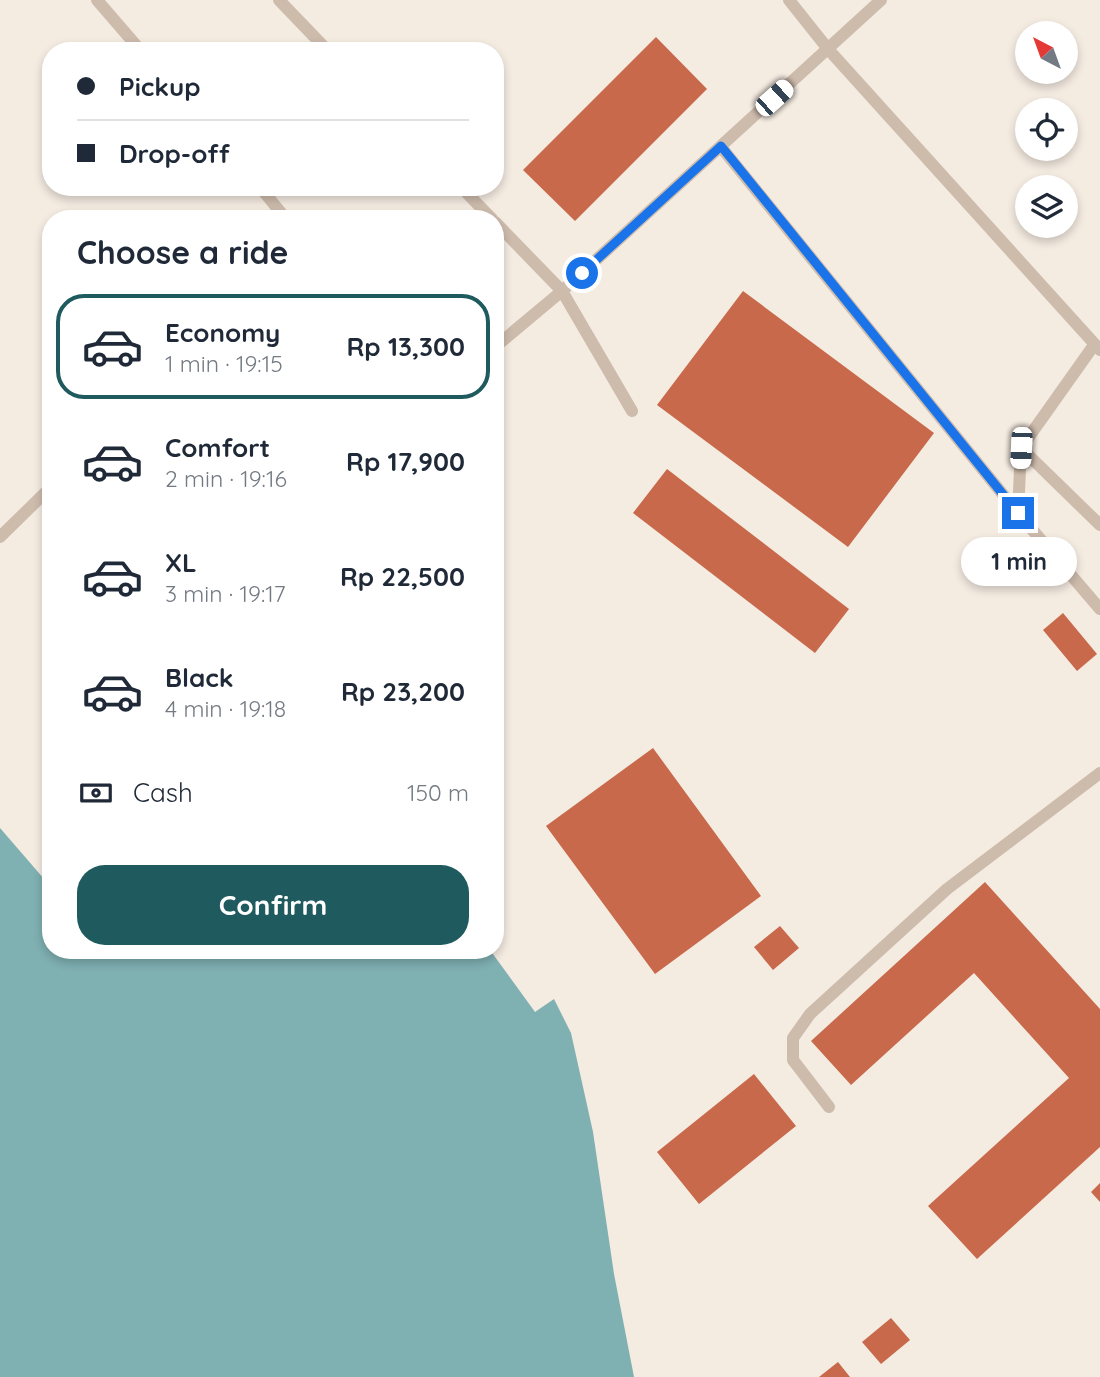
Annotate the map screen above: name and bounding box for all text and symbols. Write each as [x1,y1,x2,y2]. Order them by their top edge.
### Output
north arrow [1015,21,1078,84]
map controls [1015,21,1078,238]
text: Pickup [119,70,201,103]
car [752,76,797,120]
button: locate [1015,98,1078,161]
text: Drop-off [119,137,230,170]
button: layers [1015,175,1078,238]
text: Choose a ride [77,232,289,272]
route start [566,257,598,289]
icon: car [81,315,144,378]
text: Economy [165,316,280,349]
text: Rp 13,300 [346,330,465,363]
text: 1 min · 19:15 [165,349,283,378]
car [1010,426,1033,470]
icon: car [81,430,144,493]
text: Comfort [165,431,270,464]
text: Rp 17,900 [346,445,465,478]
text: 2 min · 19:16 [165,464,287,493]
route end [1002,497,1034,529]
callout: 1 min [960,538,1076,586]
icon: car [81,545,144,608]
text: XL [165,546,197,579]
text: 1 min [991,547,1047,576]
text: Rp 22,500 [340,560,465,593]
text: 3 min · 19:17 [165,579,286,608]
icon: car [81,660,144,723]
text: Black [165,661,234,694]
text: Rp 23,200 [341,675,465,708]
text: 4 min · 19:18 [165,694,286,723]
icon: cash [77,774,115,812]
text: Cash [133,776,193,809]
text: 150 m [407,778,469,807]
button: Confirm [77,865,469,945]

